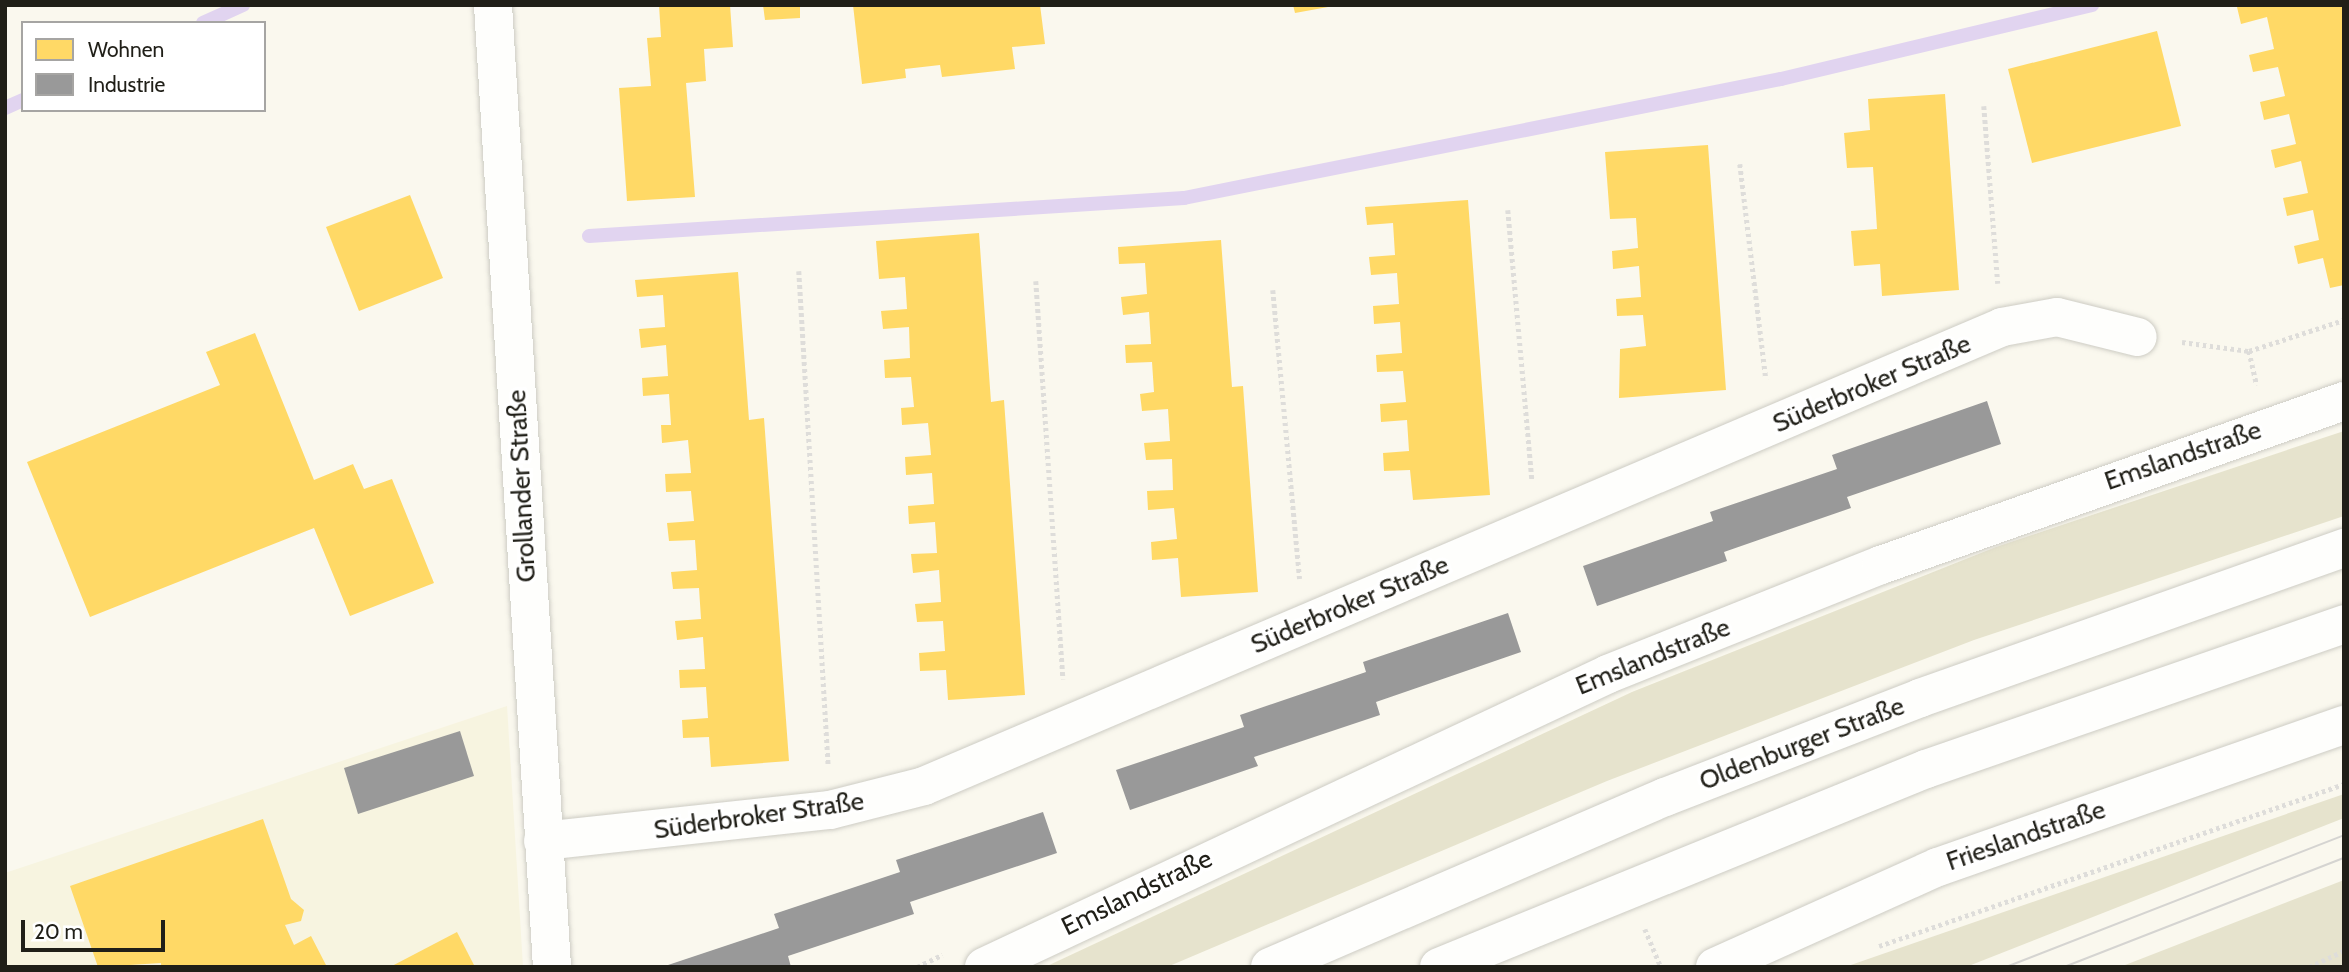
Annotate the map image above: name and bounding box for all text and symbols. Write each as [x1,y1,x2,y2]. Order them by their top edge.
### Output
legend [21,21,266,112]
text: Wohnen [88,37,164,62]
text: Industrie [88,72,165,97]
street label: Süderbroker Straße [1768,328,1976,440]
street label: Grollander Straße [501,389,543,583]
street label: Emslandstraße [2101,415,2265,497]
street label: Süderbroker Straße [1246,549,1454,661]
street label: Emslandstraße [1571,612,1735,702]
street label: Oldenburger Straße [1695,691,1909,797]
street label: Süderbroker Straße [652,786,866,846]
street label: Frieslandstraße [1942,794,2110,878]
street label: Emslandstraße [1057,843,1217,943]
scale bar [24,906,168,950]
text: 20 m [34,919,83,944]

